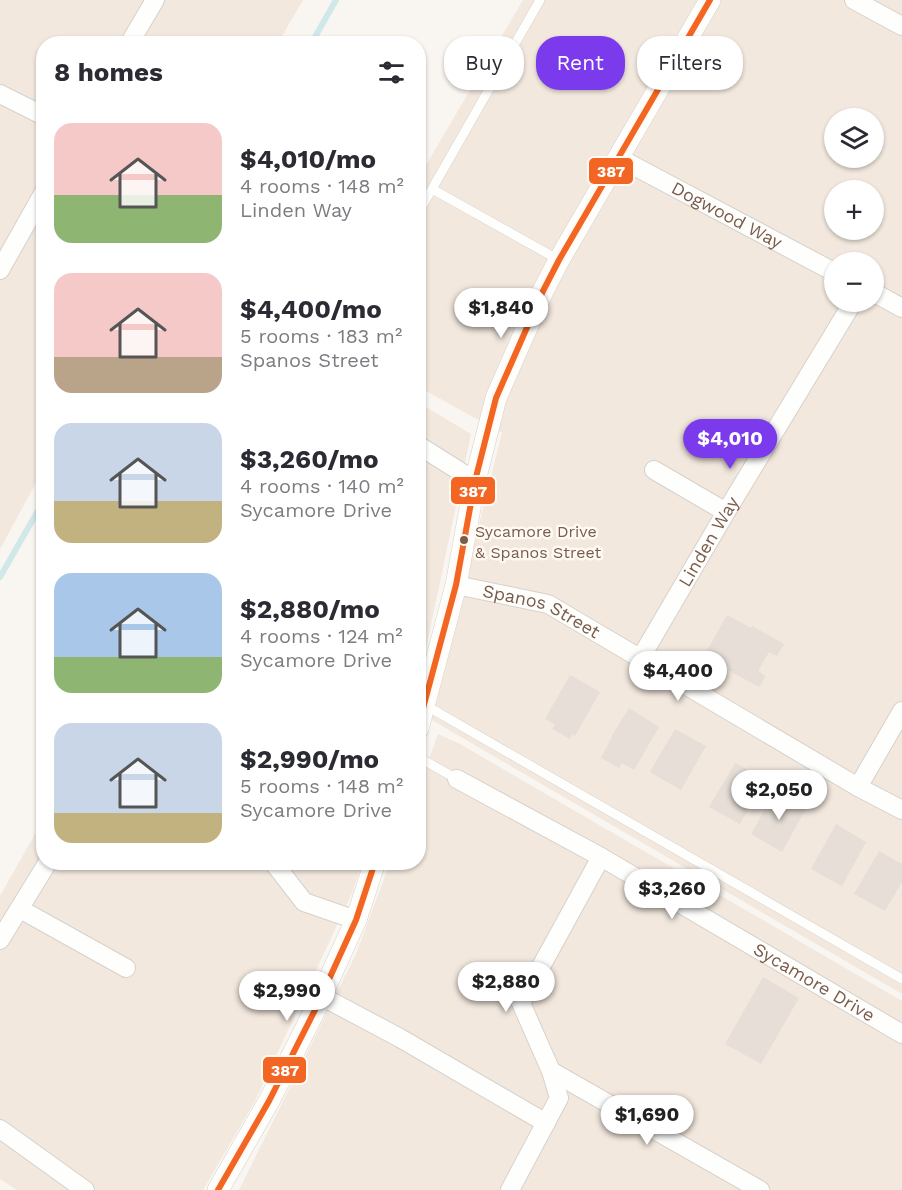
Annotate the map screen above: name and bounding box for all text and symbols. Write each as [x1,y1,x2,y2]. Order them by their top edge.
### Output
chip: Buy [444,36,524,90]
chip: Rent [536,36,625,90]
chip: Filters [637,36,743,90]
icon: filters [375,56,408,89]
text: 8 homes [54,57,163,87]
map controls [824,108,884,312]
button: layers [824,108,884,168]
text: $4,010/mo [240,144,376,174]
icon: home [102,147,174,219]
line badge: 387 [588,157,634,185]
text: 387 [597,162,626,181]
text: 4 rooms · 148 m² [240,174,404,198]
street label: Dogwood Way [668,177,787,253]
button: + [824,180,884,240]
text: Linden Way [240,198,352,222]
button: − [824,252,884,312]
pin: $1,840 [452,288,550,339]
text: $4,400/mo [240,294,382,324]
text: $1,840 [468,295,534,319]
icon: home [102,297,174,369]
text: 5 rooms · 183 m² [240,324,402,348]
text: Spanos Street [240,348,379,372]
pin: $4,010 [681,419,779,470]
text: $4,010 [697,426,763,450]
text: $3,260/mo [240,444,379,474]
icon: home [102,447,174,519]
text: 4 rooms · 140 m² [240,474,404,498]
line badge: 387 [450,476,496,505]
text: 387 [459,482,488,501]
street label: Linden Way [674,492,743,590]
text: Sycamore Drive [240,498,392,522]
place label: Sycamore Drive & Spanos Street [475,522,602,562]
marker: Sycamore Drive & Spanos Street [458,534,470,546]
street label: Spanos Street [481,580,604,643]
text: $2,880/mo [240,594,380,624]
icon: home [102,597,174,669]
text: 4 rooms · 124 m² [240,624,403,648]
text: Sycamore Drive [240,648,392,672]
pin: $4,400 [629,651,727,702]
text: $4,400 [643,658,713,682]
text: $2,990/mo [240,744,379,774]
icon: home [102,747,174,819]
pin: $2,050 [730,770,828,821]
text: 5 rooms · 148 m² [240,774,403,798]
text: $2,050 [745,777,813,801]
text: Sycamore Drive [240,798,392,822]
pin: $3,260 [623,869,721,920]
text: $3,260 [638,876,706,900]
street label: Sycamore Drive [750,938,879,1026]
pin: $2,880 [457,962,555,1013]
text: $2,880 [472,969,540,993]
pin: $2,990 [238,971,336,1022]
text: $2,990 [253,978,321,1002]
line badge: 387 [262,1056,307,1084]
text: 387 [271,1061,300,1080]
pin: $1,690 [598,1095,696,1146]
text: $1,690 [615,1102,679,1126]

